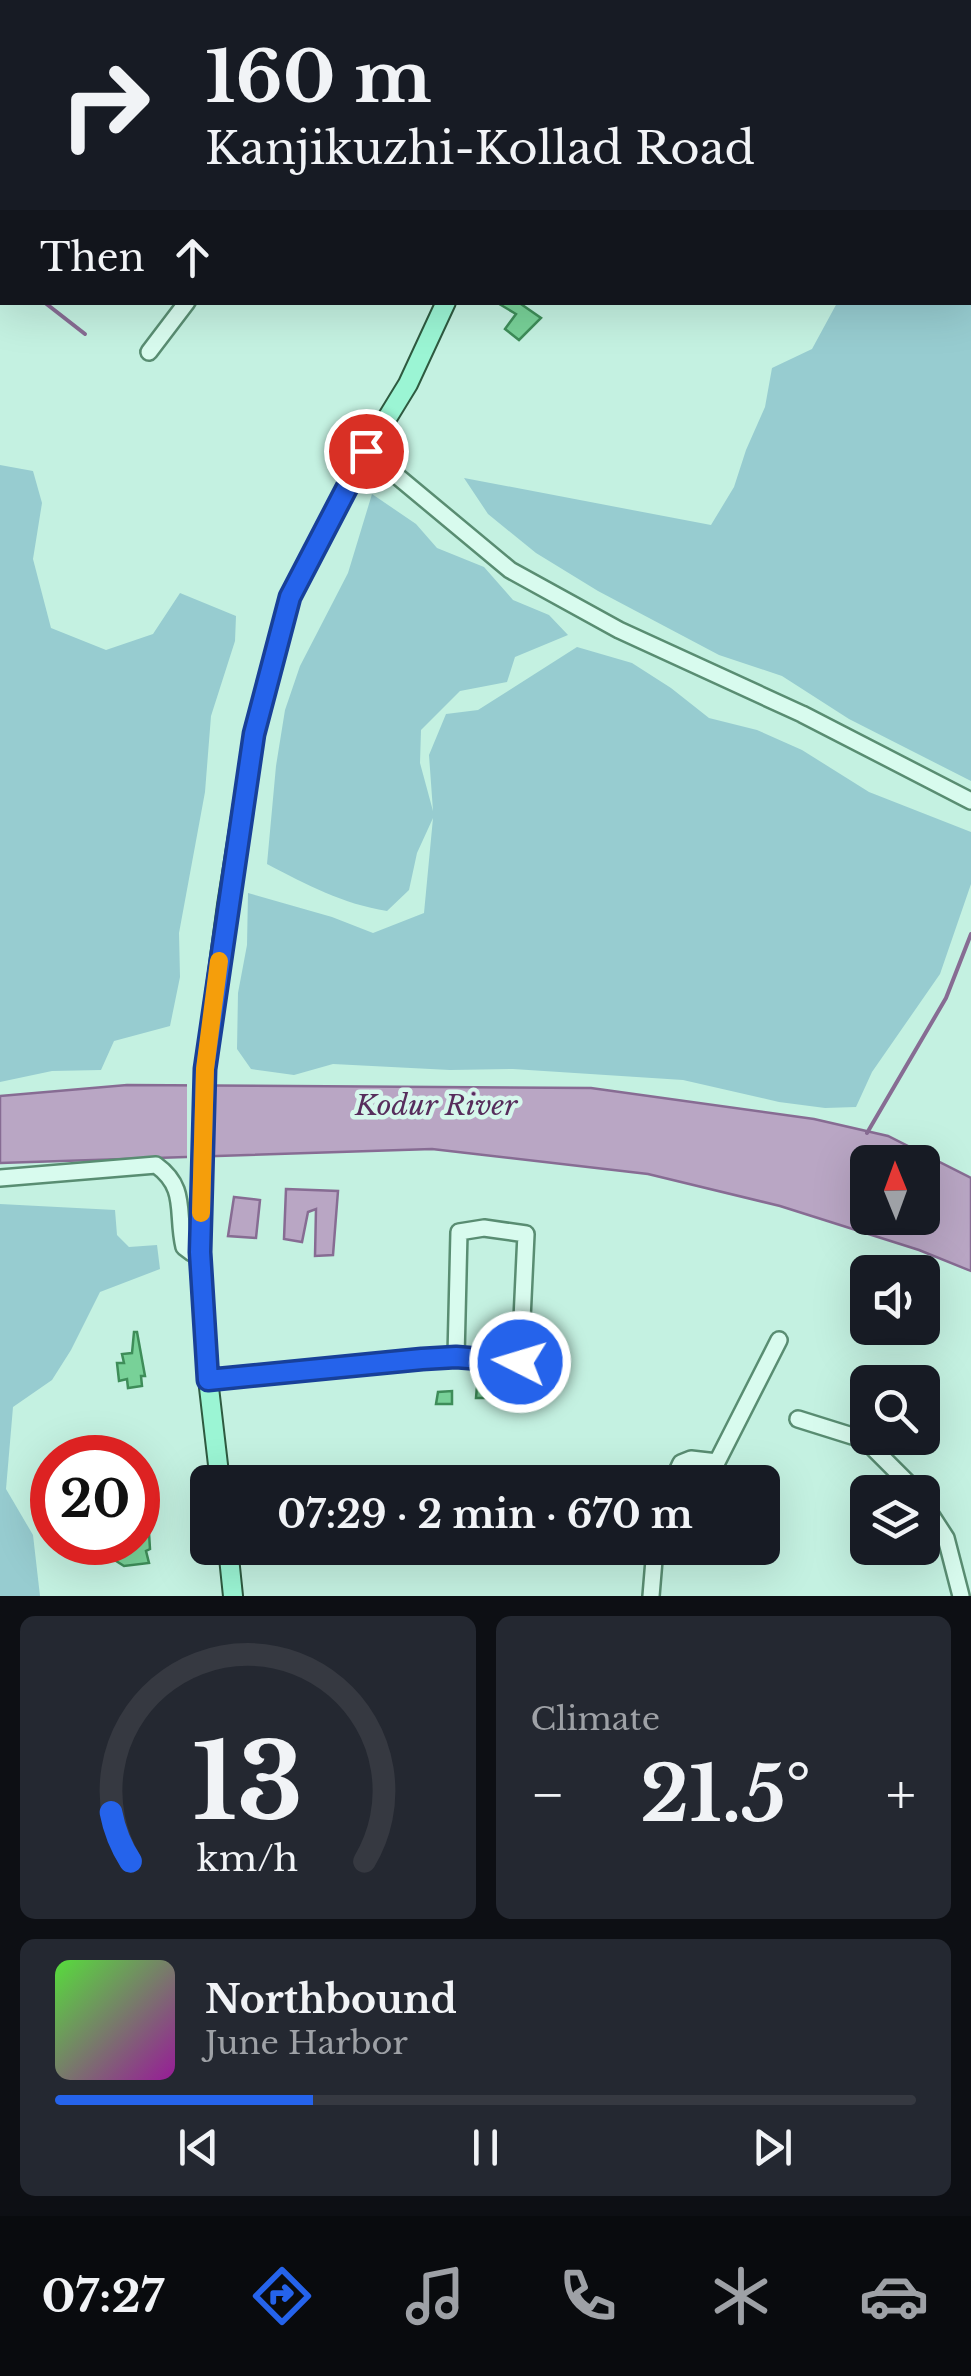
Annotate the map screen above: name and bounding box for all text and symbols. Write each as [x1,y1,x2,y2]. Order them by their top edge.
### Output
text: 160 m [205,34,432,121]
icon: right [40,40,170,170]
text: Kanjikuzhi-Kollad Road [205,120,755,176]
icon: ahead [165,230,220,285]
text: Then [40,234,145,281]
pin [324,409,409,494]
icon: arrive [339,424,394,479]
water label: Kodur River [354,1088,518,1123]
north arrow [850,1145,940,1235]
map controls [850,1145,940,1565]
button: sound [850,1255,940,1345]
position arrow [468,1310,572,1414]
button: search [850,1365,940,1455]
speed limit sign: 20 [30,1435,160,1565]
button: layers [850,1475,940,1565]
text: 07:29 · 2 min · 670 m [277,1491,693,1538]
text: Climate [531,1699,660,1739]
text: 13 [192,1718,304,1847]
text: 21.5° [640,1748,811,1841]
text: − [531,1761,565,1829]
text: + [886,1761,916,1829]
text: km/h [197,1836,298,1881]
text: Northbound [205,1976,457,2023]
text: June Harbor [205,2023,408,2063]
icon: previous [171,2120,226,2175]
icon: pause [458,2120,513,2175]
icon: next [745,2120,800,2175]
icon: directions [247,2261,317,2331]
icon: music [400,2261,470,2331]
icon: phone [553,2261,623,2331]
icon: climate [706,2261,776,2331]
icon: car [859,2261,929,2331]
text: 07:27 [42,2268,164,2324]

